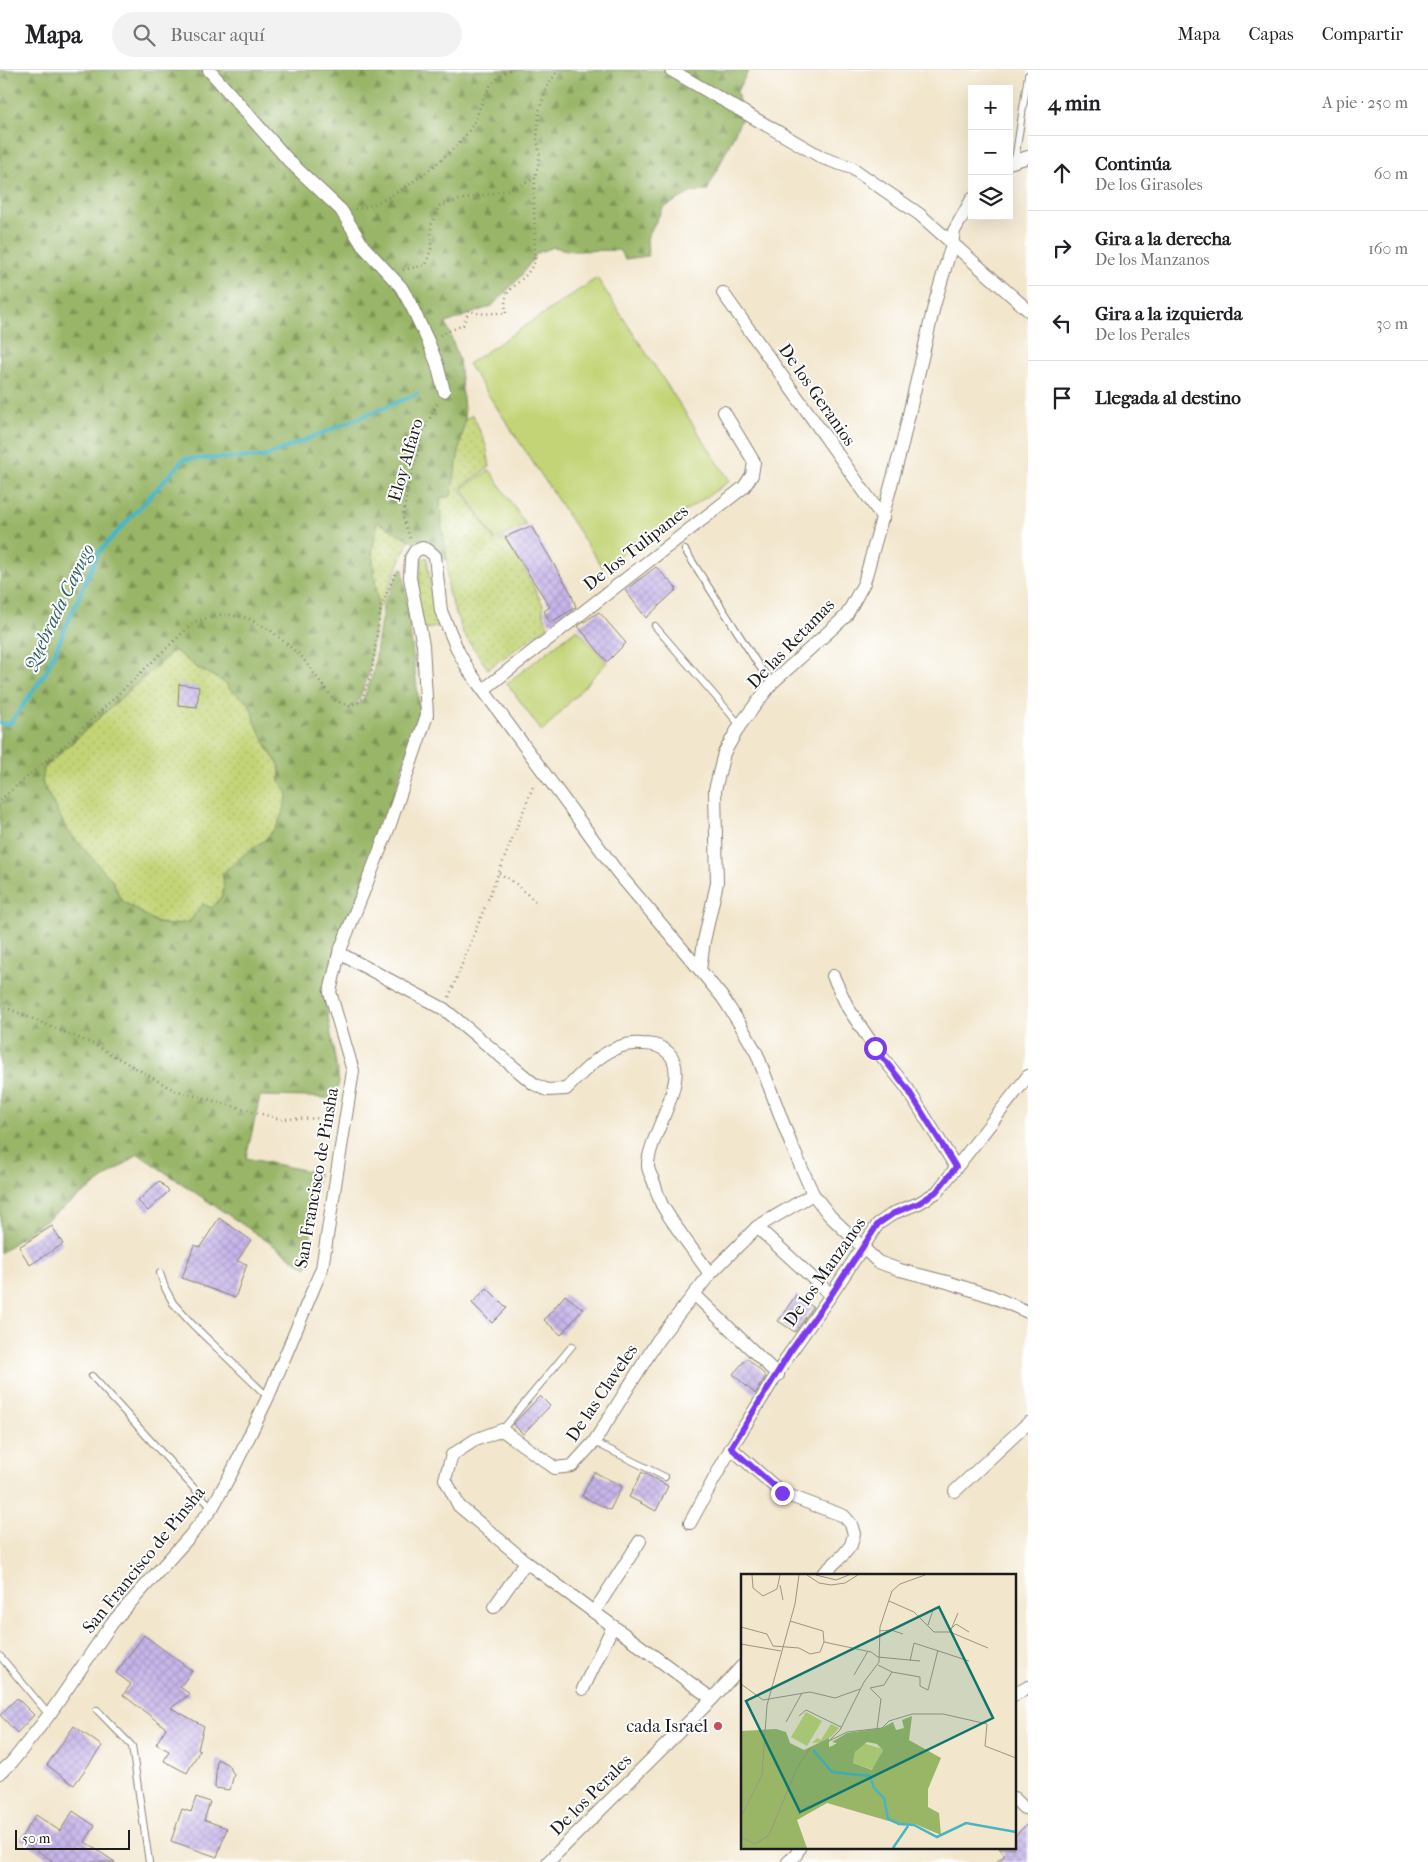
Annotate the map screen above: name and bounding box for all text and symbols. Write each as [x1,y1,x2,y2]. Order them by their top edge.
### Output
search box [112,12,462,57]
text: Mapa [25,21,82,49]
icon: search [130,21,158,49]
text: Buscar aquí [170,24,265,46]
text: Mapa [1178,24,1220,45]
text: Capas [1248,24,1294,45]
text: Compartir [1322,24,1403,45]
map controls [968,85,1013,220]
button: + [968,85,1013,130]
text: 4 min [1048,91,1101,115]
text: A pie · 250 m [1322,93,1408,112]
button: − [968,130,1013,175]
text: Continúa [1095,153,1171,175]
icon: ahead [1048,159,1076,187]
text: 60 m [1374,164,1408,183]
button: layers [968,175,1013,220]
text: De los Girasoles [1095,175,1203,194]
text: Gira a la derecha [1095,228,1231,250]
icon: right [1048,234,1076,262]
text: 160 m [1368,239,1408,258]
text: De los Manzanos [1095,250,1209,269]
text: Gira a la izquierda [1095,303,1242,325]
icon: left [1048,309,1076,337]
text: 30 m [1376,314,1408,333]
text: De los Perales [1095,325,1190,344]
street label: De los Geranios [774,340,860,450]
icon: arrive [1048,384,1076,412]
text: Llegada al destino [1095,387,1241,409]
street label: Eloy Alfaro [384,416,428,504]
street label: De los Tulipanes [579,500,693,595]
water label: Quebrada Cayugo [19,540,99,674]
street label: De las Retamas [743,594,839,693]
route start [864,1037,887,1060]
street label: San Francisco de Pinsha [291,1085,343,1270]
street label: De los Manzanos [780,1213,871,1331]
street label: De las Claveles [562,1340,643,1446]
street label: San Francisco de Pinsha [78,1482,210,1638]
route end [771,1482,794,1505]
inset map [741,1574,1016,1850]
place label: cada Israel [626,1716,708,1737]
marker: cada Israel [712,1720,724,1732]
street label: De los Perales [546,1750,636,1840]
scale bar [15,1827,130,1850]
text: 50 m [22,1830,50,1847]

